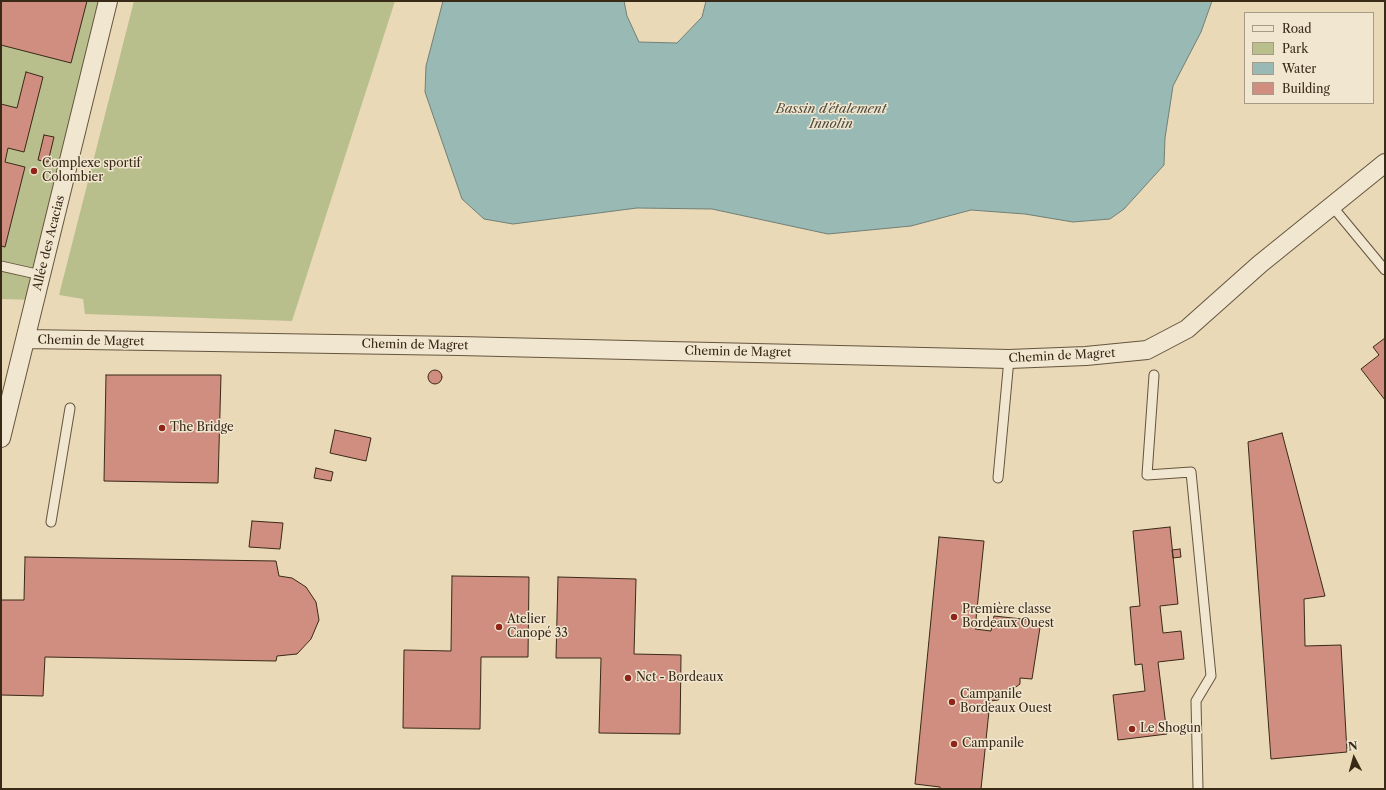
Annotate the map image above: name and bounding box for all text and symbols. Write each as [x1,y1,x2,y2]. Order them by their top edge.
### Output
legend [1244,12,1374,104]
text: Road [1282,21,1312,36]
text: Park [1282,41,1308,56]
text: Water [1282,61,1316,76]
text: Building [1282,81,1330,96]
water label: Bassin d'étalement Innolin [776,101,886,132]
place label: Complexe sportif Colombier [42,157,141,185]
marker: Complexe sportif Colombier [29,166,39,176]
street label: Allée des Acacias [30,194,68,292]
street label: Chemin de Magret [37,333,145,349]
street label: Chemin de Magret [361,337,469,353]
street label: Chemin de Magret [684,344,792,360]
street label: Chemin de Magret [1008,346,1116,366]
place label: The Bridge [170,421,234,435]
marker: The Bridge [157,423,167,433]
place label: Première classe Bordeaux Ouest [962,603,1054,631]
marker: Première classe Bordeaux Ouest [949,612,959,622]
place label: Atelier Canopé 33 [507,613,568,641]
marker: Atelier Canopé 33 [494,622,504,632]
place label: Nct - Bordeaux [636,671,723,685]
marker: Nct - Bordeaux [623,673,633,683]
place label: Campanile Bordeaux Ouest [960,688,1052,716]
marker: Campanile Bordeaux Ouest [947,697,957,707]
place label: Le Shogun [1140,722,1201,736]
marker: Le Shogun [1127,724,1137,734]
place label: Campanile [962,737,1024,751]
north arrow [1334,738,1374,778]
marker: Campanile [949,739,959,749]
text: N [1347,739,1358,754]

